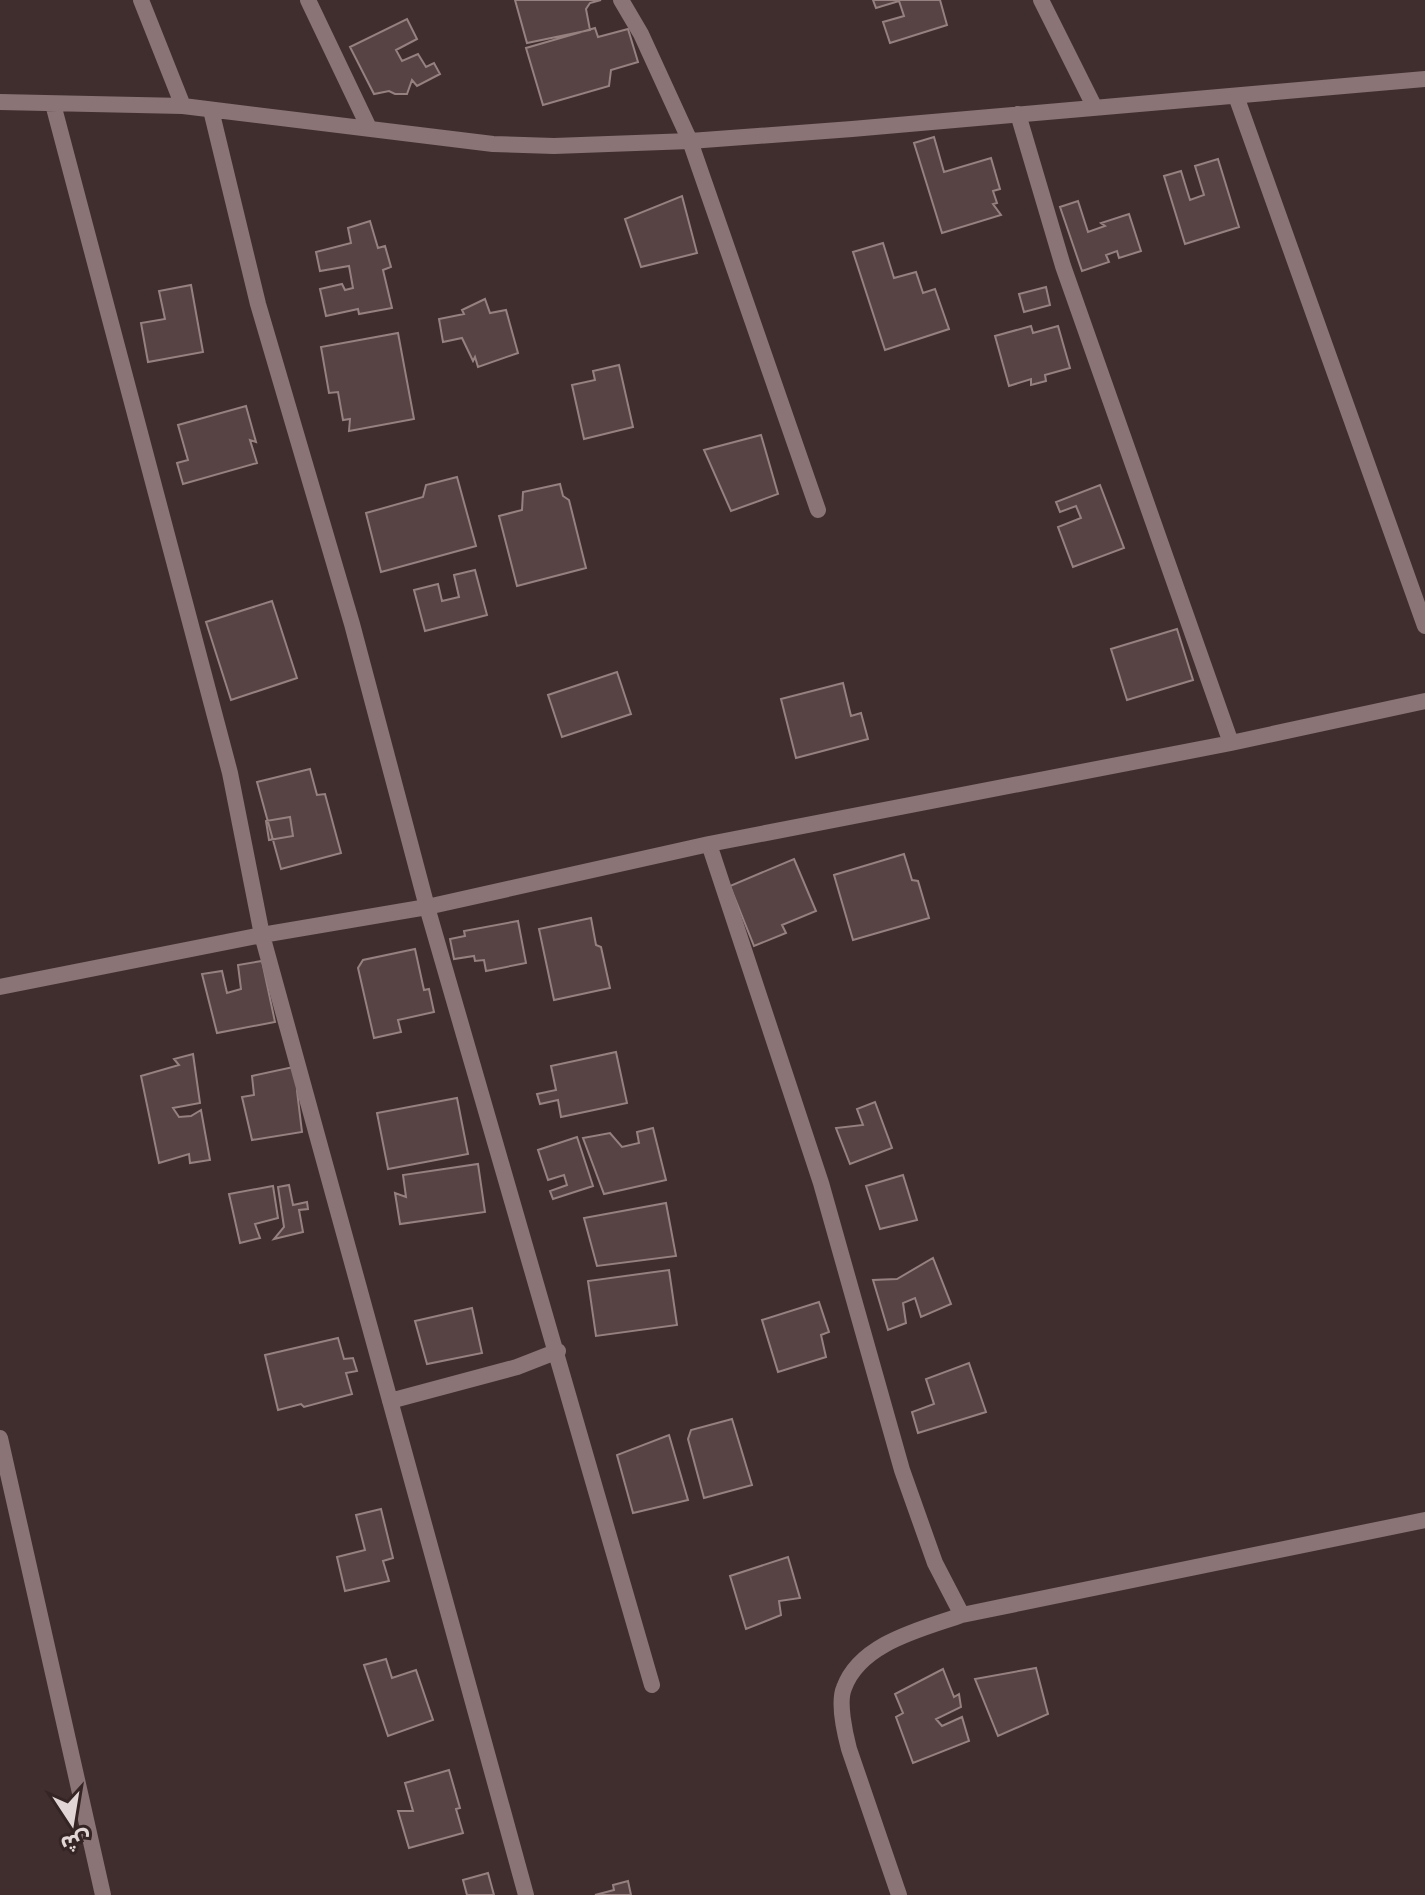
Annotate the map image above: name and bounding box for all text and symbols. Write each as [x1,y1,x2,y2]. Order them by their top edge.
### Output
north arrow [32,1783,112,1863]
text: ش [58,1823,94,1862]

